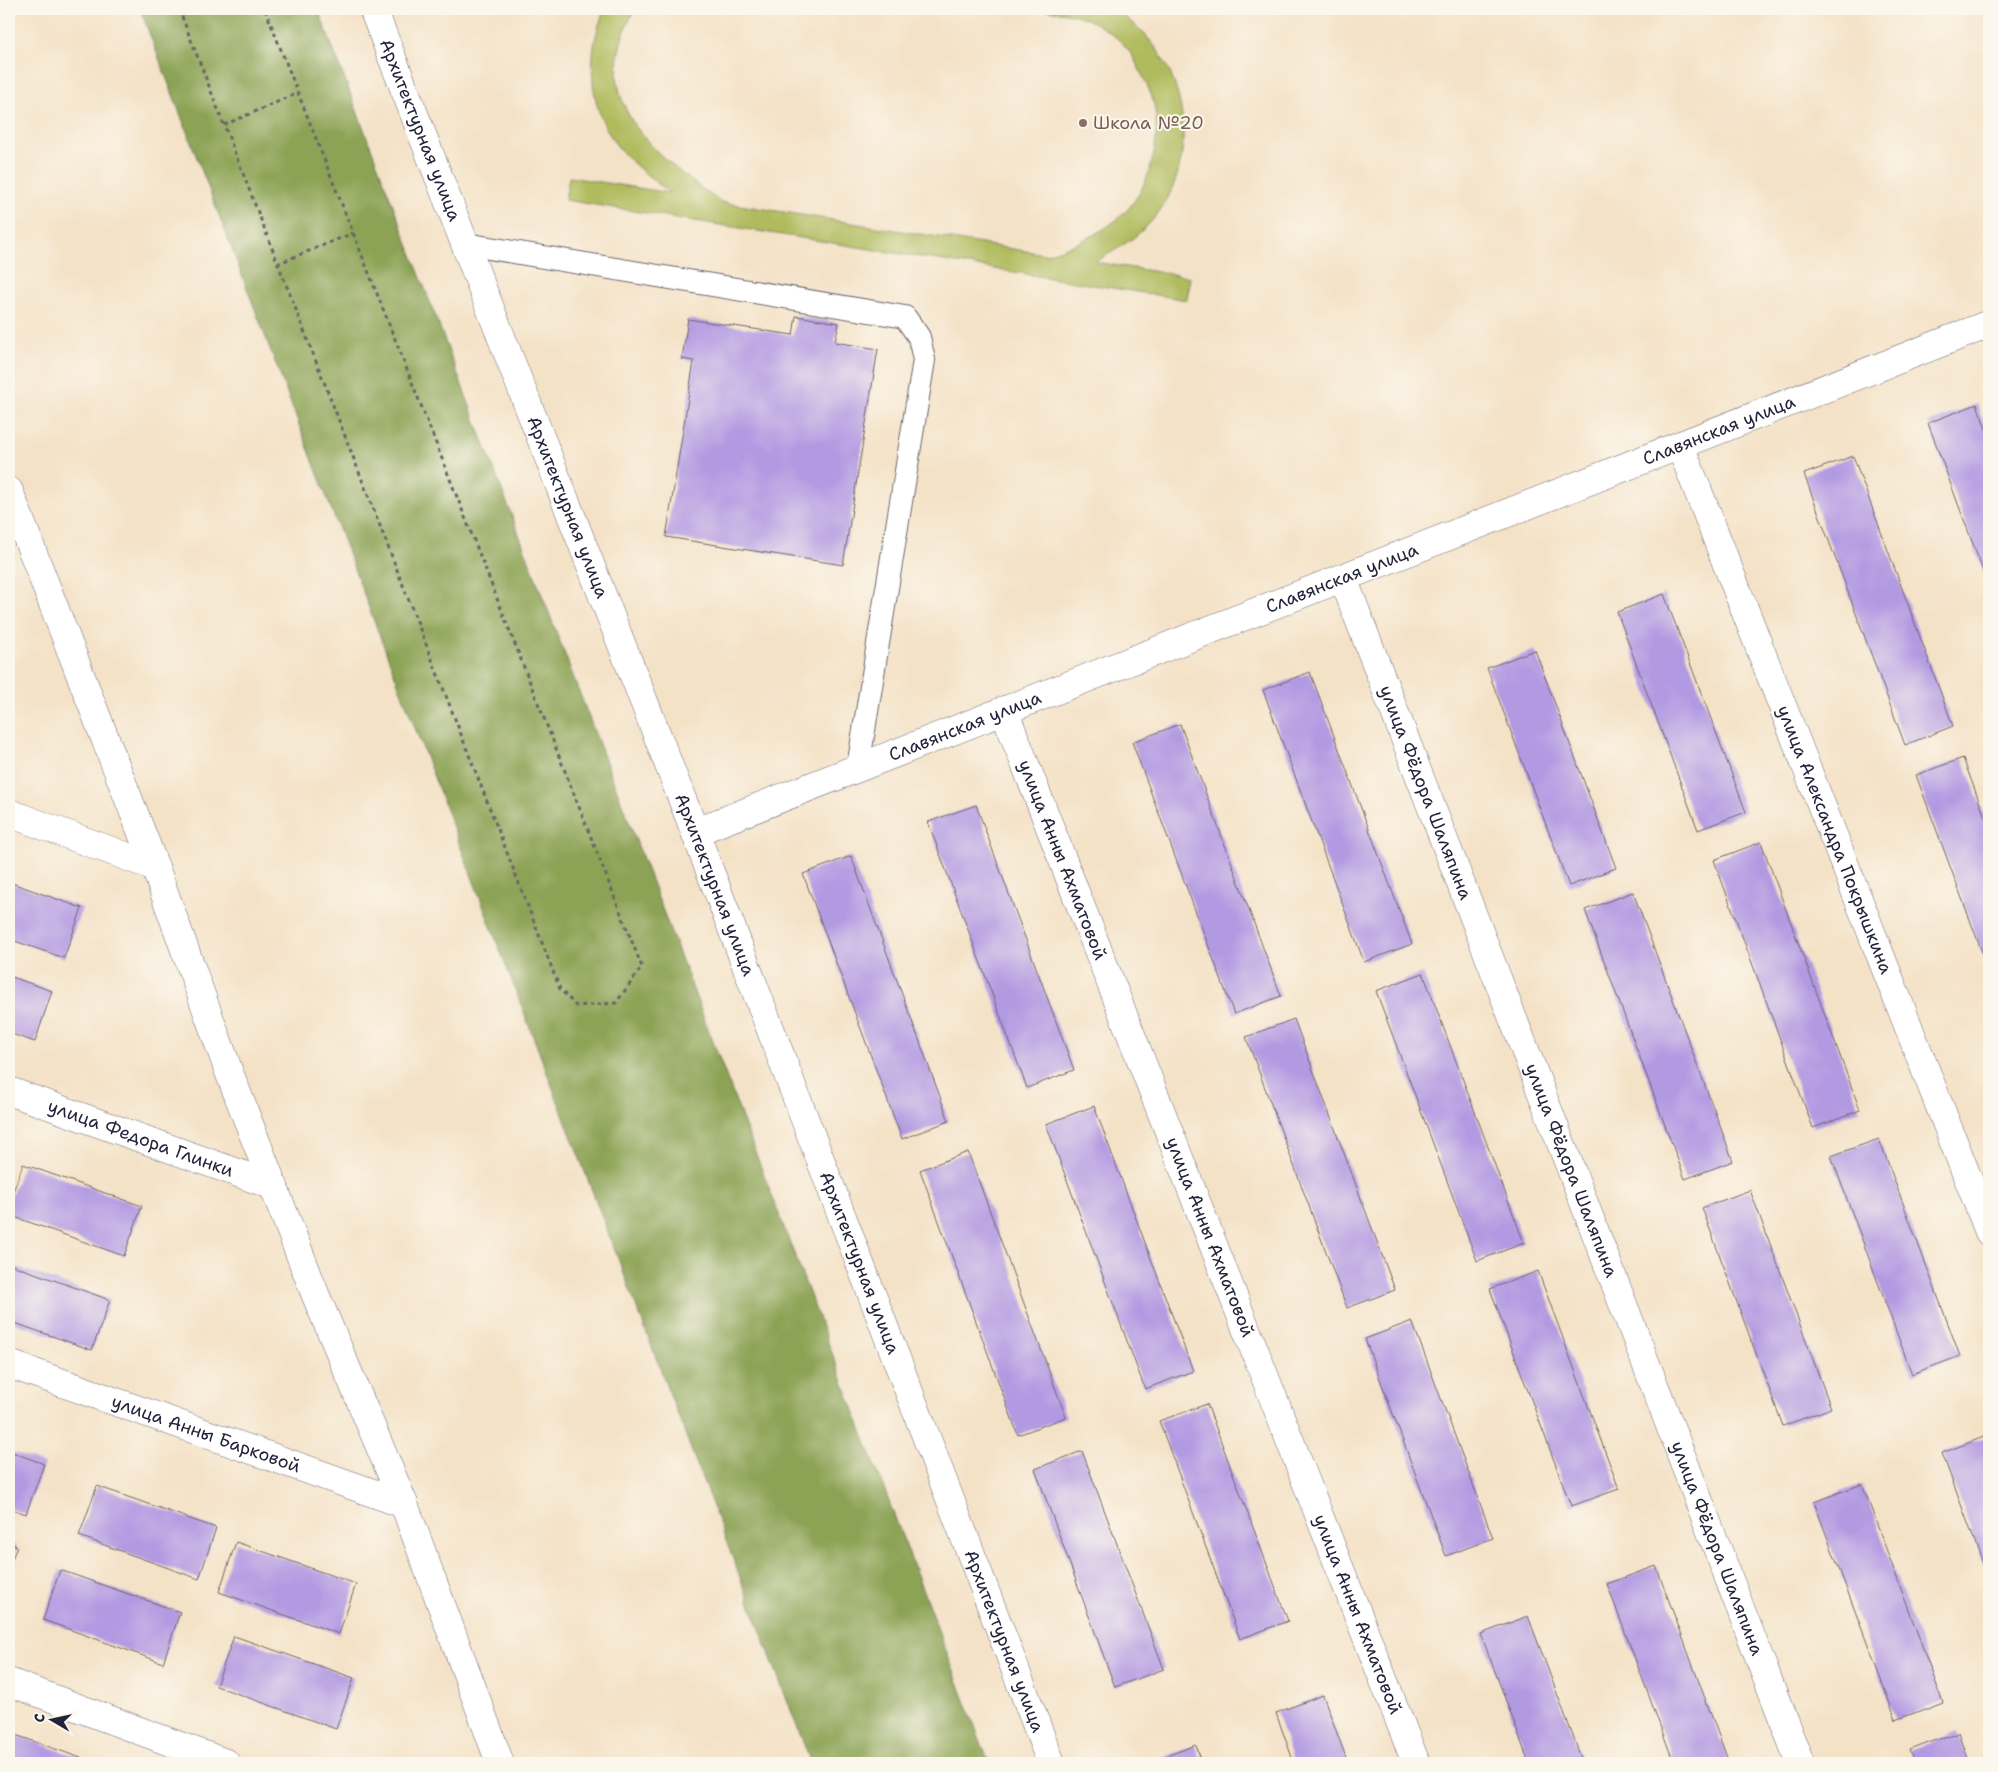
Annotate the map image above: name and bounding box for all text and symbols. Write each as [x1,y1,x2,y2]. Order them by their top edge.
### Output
street label: Архитектурная улица [374,36,467,225]
place label: Школа №20 [1093,111,1204,135]
marker: Школа №20 [1077,117,1089,129]
street label: Славянская улица [1639,389,1799,471]
street label: Архитектурная улица [521,413,614,602]
street label: Славянская улица [1262,537,1422,619]
street label: улица Фёдора Шаляпина [1374,682,1478,903]
street label: Славянская улица [885,685,1045,767]
street label: улица Александра Покрышкина [1771,702,1898,977]
street label: улица Анны Ахматовой [1013,757,1113,964]
street label: Архитектурная улица [669,790,761,979]
street label: улица Фёдора Шаляпина [1519,1060,1624,1281]
street label: улица Федора Глинки [45,1094,237,1183]
street label: улица Анны Ахматовой [1160,1134,1260,1341]
street label: Архитектурная улица [814,1168,906,1358]
street label: улица Анны Барковой [108,1389,304,1478]
street label: улица Фёдора Шаляпина [1665,1438,1769,1659]
street label: улица Анны Ахматовой [1308,1511,1408,1718]
street label: Архитектурная улица [959,1546,1050,1736]
north arrow [28,1694,78,1744]
text: С [30,1712,49,1724]

